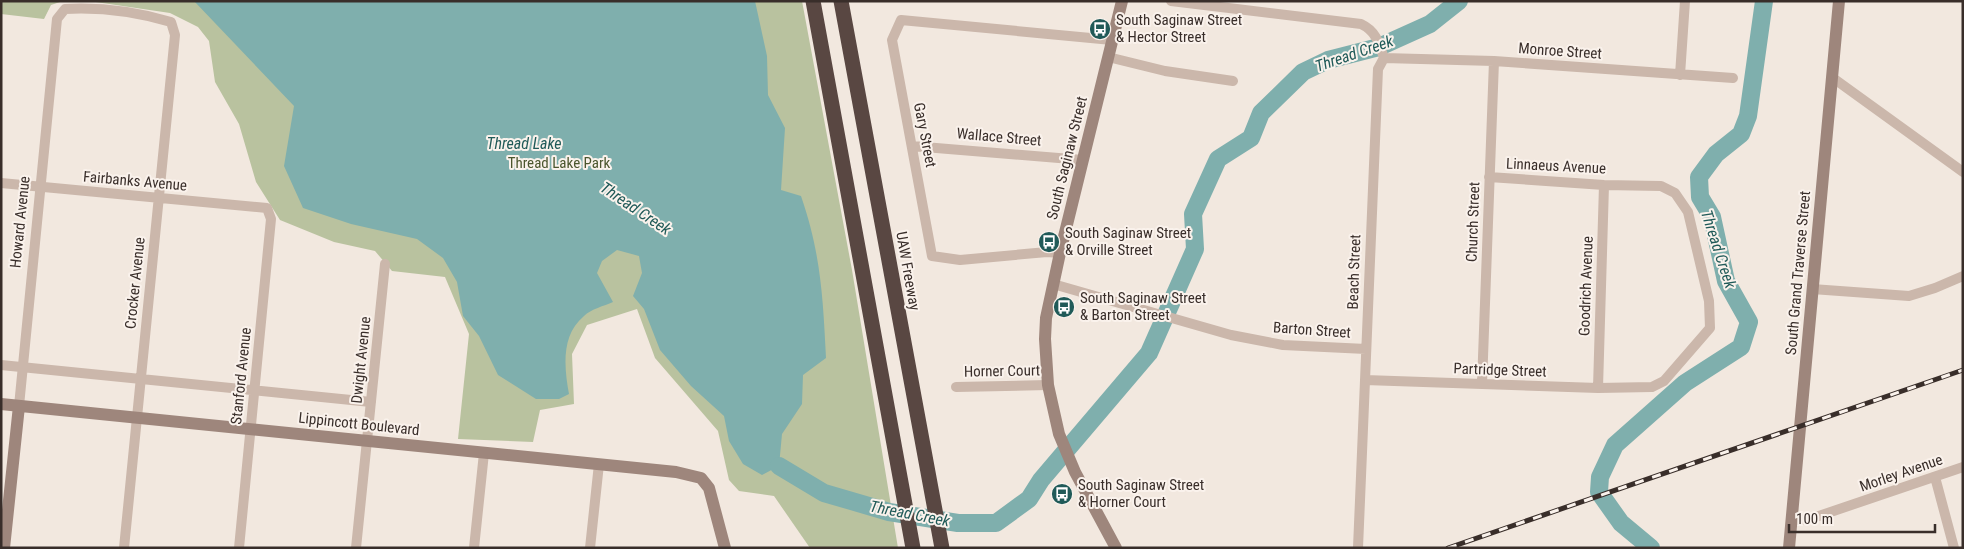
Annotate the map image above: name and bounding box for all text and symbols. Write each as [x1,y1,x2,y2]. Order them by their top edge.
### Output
place label: South Saginaw Street & Hector Street [1116,11,1242,46]
bus stop icon: South Saginaw Street & Hector Street [1088,17,1112,41]
water label: Thread Creek [1313,31,1397,76]
street label: Monroe Street [1518,39,1602,63]
street label: South Saginaw Street [1043,95,1091,221]
street label: Gary Street [910,101,940,169]
street label: Wallace Street [956,124,1042,150]
water label: Thread Lake [486,134,562,153]
park label: Thread Lake Park [508,154,611,172]
street label: Linnaeus Avenue [1506,154,1606,178]
street label: Fairbanks Avenue [82,167,188,195]
street label: Howard Avenue [6,175,34,269]
water label: Thread Creek [597,178,675,240]
street label: Church Street [1463,182,1483,262]
street label: South Grand Traverse Street [1782,190,1814,356]
water label: Thread Creek [1697,208,1740,292]
place label: South Saginaw Street & Orville Street [1065,224,1191,259]
street label: UAW Freeway [892,230,924,312]
bus stop icon: South Saginaw Street & Orville Street [1037,230,1061,254]
street label: Beach Street [1344,234,1364,310]
street label: Crocker Avenue [121,236,149,330]
street label: Goodrich Avenue [1575,236,1597,336]
place label: South Saginaw Street & Barton Street [1080,289,1206,324]
bus stop icon: South Saginaw Street & Barton Street [1052,295,1076,319]
street label: Dwight Avenue [347,316,375,404]
street label: Barton Street [1272,318,1352,342]
street label: Stanford Avenue [227,327,255,425]
street label: Partridge Street [1453,359,1547,381]
street label: Horner Court [964,361,1040,381]
street label: Lippincott Boulevard [298,409,420,439]
street label: Morley Avenue [1857,450,1945,496]
place label: South Saginaw Street & Horner Court [1078,476,1204,511]
bus stop icon: South Saginaw Street & Horner Court [1050,482,1074,506]
water label: Thread Creek [868,496,953,531]
scale bar [1789,502,1935,534]
text: 100 m [1796,510,1833,528]

